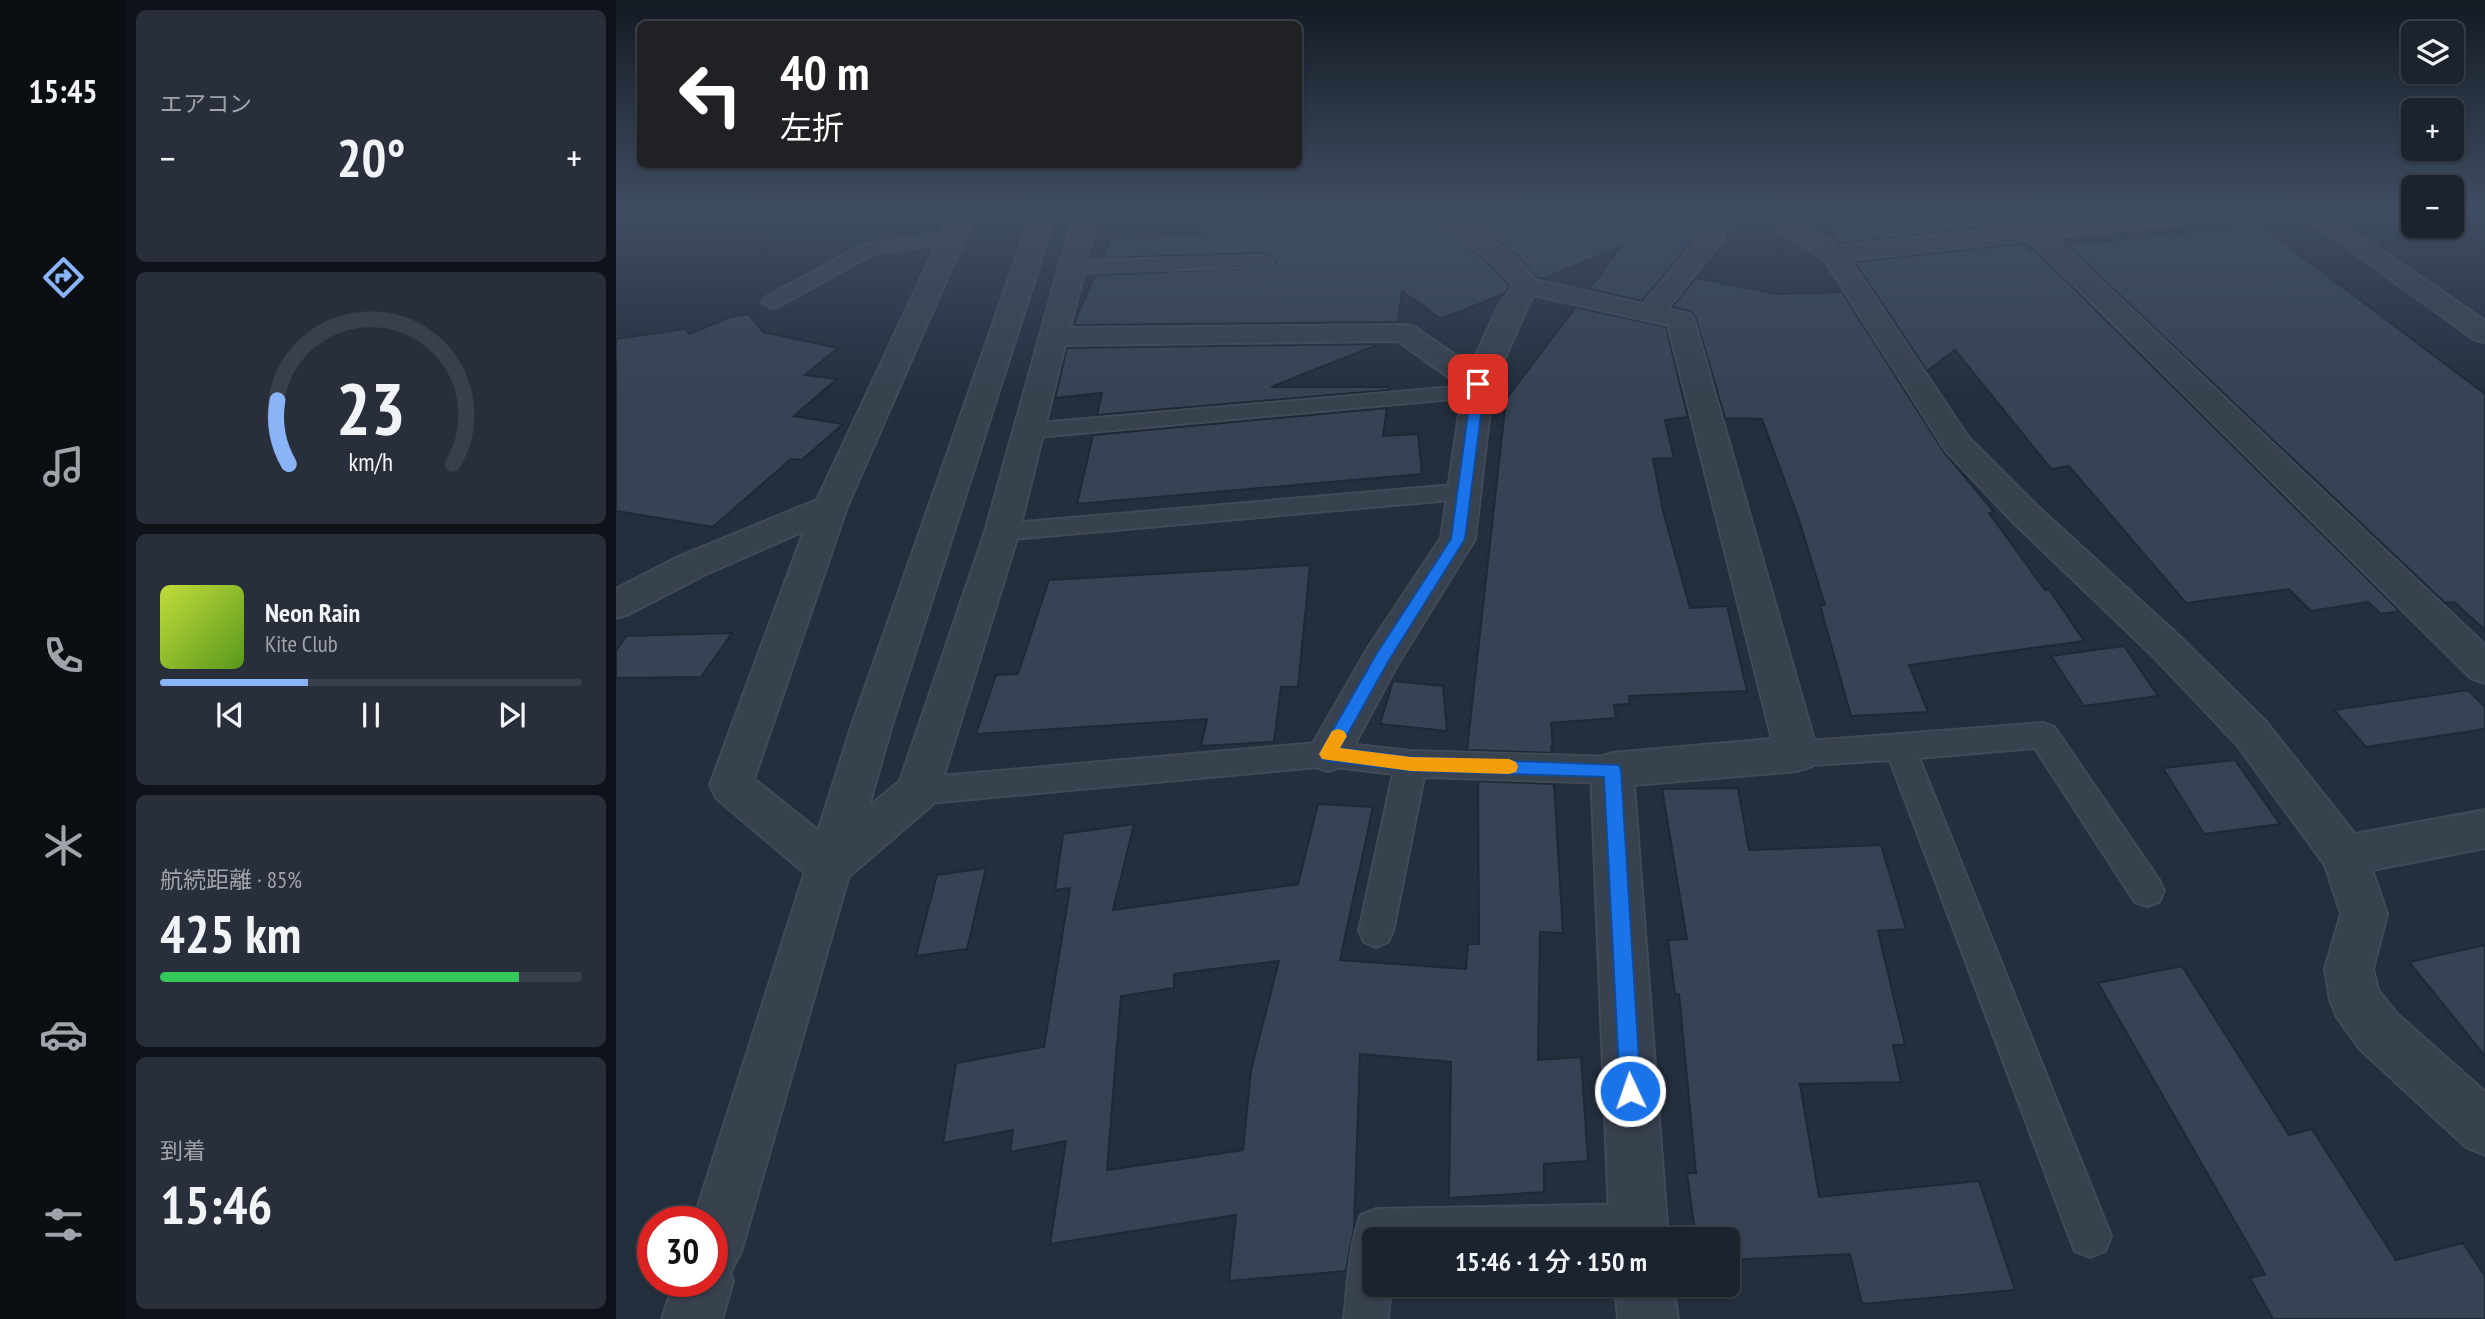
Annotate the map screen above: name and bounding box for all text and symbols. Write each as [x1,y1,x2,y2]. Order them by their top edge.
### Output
map controls [2401,21,2464,238]
button: layers [2401,21,2464,84]
text: 40 m [780,40,869,104]
icon: left [665,49,756,140]
text: 15:45 [28,70,98,112]
text: エアコン [160,89,252,118]
button: + [2401,98,2464,161]
text: 左折 [780,106,844,148]
text: 20° [337,124,405,191]
text: − [160,133,176,182]
text: + [566,133,582,182]
button: − [2401,175,2464,238]
icon: directions [39,253,88,302]
pin [1448,354,1508,414]
text: 23 [336,360,406,454]
icon: arrive [1459,365,1497,403]
icon: music [39,442,88,491]
text: km/h [349,445,393,477]
text: Neon Rain [265,596,360,629]
text: Kite Club [265,629,338,658]
icon: phone [39,631,88,680]
icon: previous [211,696,249,734]
icon: pause [352,696,390,734]
icon: next [493,696,531,734]
icon: climate [39,821,88,870]
text: 航続距離 · 85% [160,865,302,894]
text: 425 km [160,900,301,967]
icon: car [39,1010,88,1059]
position arrow [1593,1054,1667,1128]
text: 到着 [160,1136,206,1165]
text: 15:46 [160,1171,272,1238]
icon: filters [39,1200,88,1249]
speed limit sign: 30 [637,1206,728,1297]
text: 15:46 · 1 分 · 150 m [1455,1245,1647,1278]

